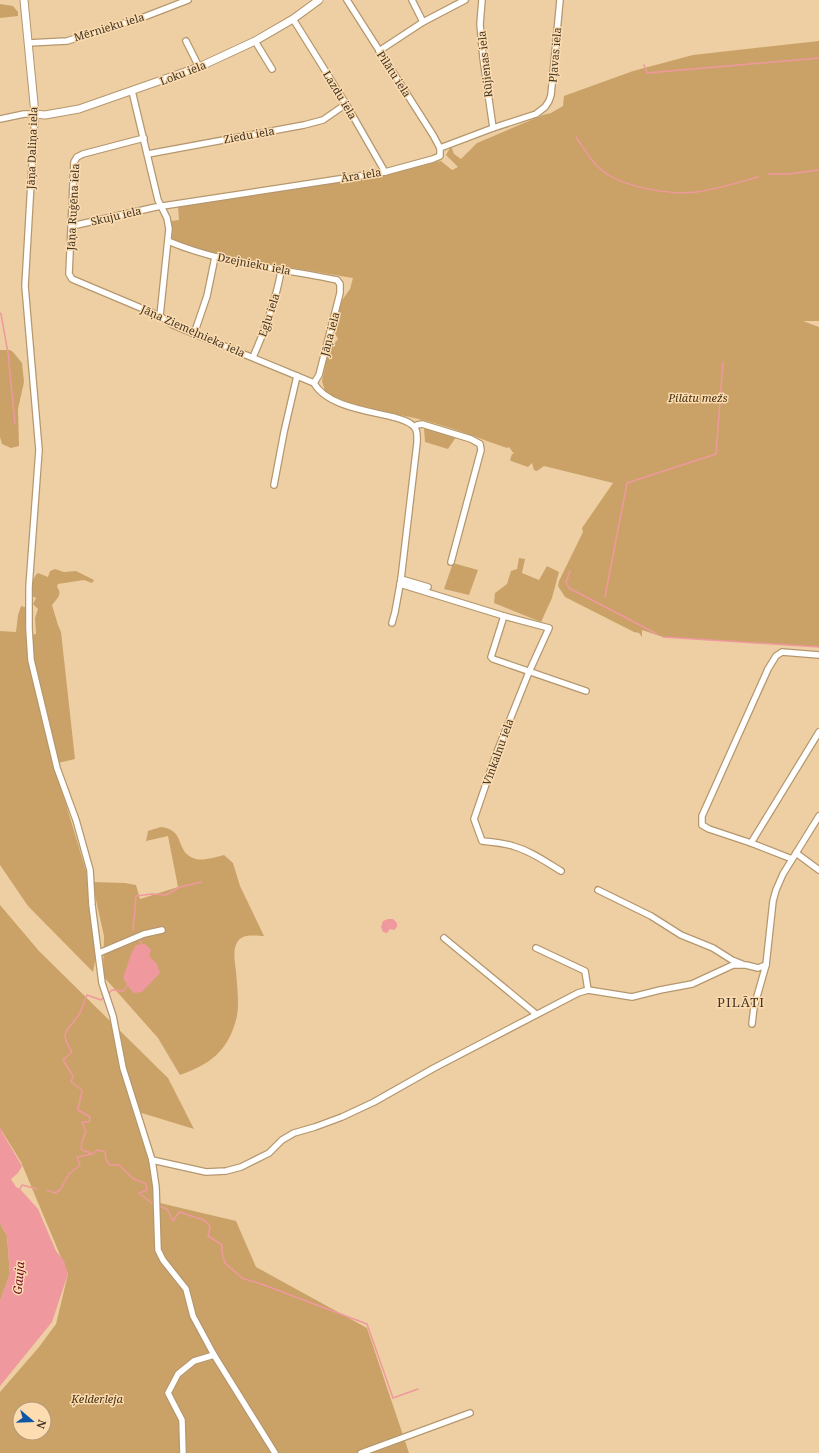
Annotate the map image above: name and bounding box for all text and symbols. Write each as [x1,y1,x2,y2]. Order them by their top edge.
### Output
street label: Mērnieku iela [72,9,146,44]
street label: Pļavas iela [545,27,564,83]
street label: Rūjienas iela [474,30,495,98]
street label: Pilātu iela [374,48,415,100]
street label: Loku iela [157,57,208,88]
street label: Lazdu iela [320,68,361,122]
street label: Jāņa Daliņa iela [23,106,40,190]
street label: Ziedu iela [222,123,276,146]
street label: Jāņa Ruģēna iela [63,163,82,252]
street label: Āra iela [340,164,382,185]
street label: Skuju iela [89,202,143,229]
street label: Dzejnieku iela [216,249,292,278]
street label: Egļu iela [254,291,283,339]
street label: Jāņa Ziemeļnieka iela [138,300,248,360]
street label: Jāņa iela [316,310,343,359]
park label: Pilātu mežs [667,390,728,405]
street label: Vīnkalnu iela [479,716,517,787]
district label: PILĀTI [717,993,765,1011]
water label: Gauja [9,1261,28,1295]
park label: Ķelderleja [70,1391,123,1406]
north arrow [12,1401,52,1441]
text: N [33,1418,50,1431]

